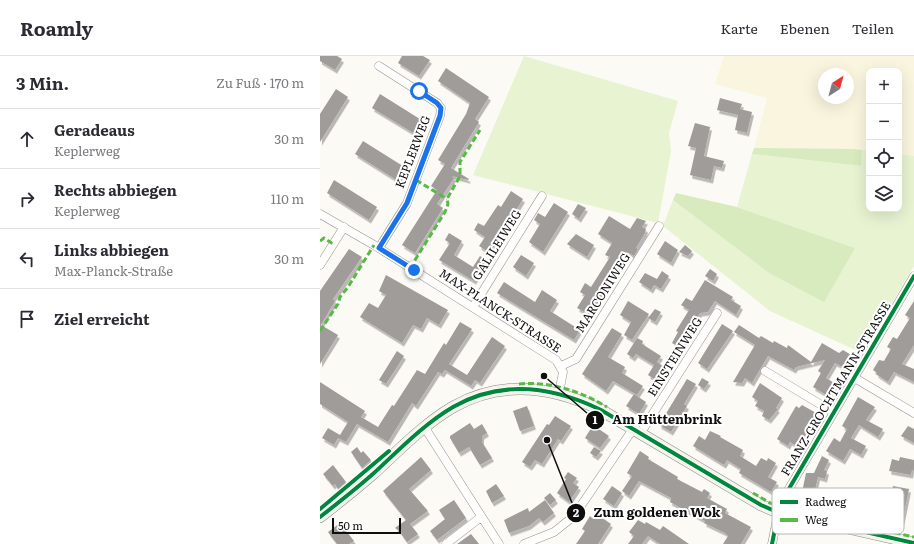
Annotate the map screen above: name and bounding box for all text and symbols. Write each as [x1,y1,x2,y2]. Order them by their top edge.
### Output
text: Roamly [20,14,93,42]
text: Karte [721,18,758,38]
text: Ebenen [780,18,830,38]
text: Teilen [852,18,894,38]
north arrow [818,68,854,104]
map controls [866,68,902,212]
button: + [866,68,902,104]
text: 3 Min. [16,70,69,95]
text: Zu Fuß · 170 m [216,73,304,92]
route start [410,82,428,100]
button: − [866,104,902,140]
street label: KEPLERWEG [390,113,434,191]
text: Geradeaus [54,118,135,141]
icon: ahead [16,128,38,150]
text: 30 m [274,129,304,148]
button: locate [866,140,902,176]
text: Keplerweg [54,141,120,160]
button: layers [866,176,902,212]
text: Rechts abbiegen [54,178,177,201]
icon: right [16,188,38,210]
text: 110 m [271,189,304,208]
text: Keplerweg [54,201,120,220]
street label: GALILEIWEG [467,206,525,283]
text: Links abbiegen [54,238,169,261]
icon: left [16,248,38,270]
text: 30 m [274,249,304,268]
street label: MARCONIWEG [570,249,634,336]
text: Max-Planck-Straße [54,261,173,280]
route end [405,261,423,279]
street label: MAX-PLANCK-STRASSE [436,264,565,357]
street label: FRANZ-GROCHTMANN-STRASSE [776,298,895,479]
text: Ziel erreicht [54,307,149,330]
icon: arrive [16,308,38,330]
street label: EINSTEINWEG [642,313,706,400]
callout: Am Hüttenbrink [585,407,730,432]
text: Am Hüttenbrink [612,409,722,428]
text: 1 [593,410,598,428]
legend [772,488,904,534]
text: Radweg [805,493,847,509]
callout: Zum goldenen Wok [566,500,729,525]
text: Zum goldenen Wok [594,502,721,521]
text: 2 [573,503,580,521]
text: Weg [805,511,829,527]
scale bar [332,516,401,535]
text: 50 m [338,517,363,533]

